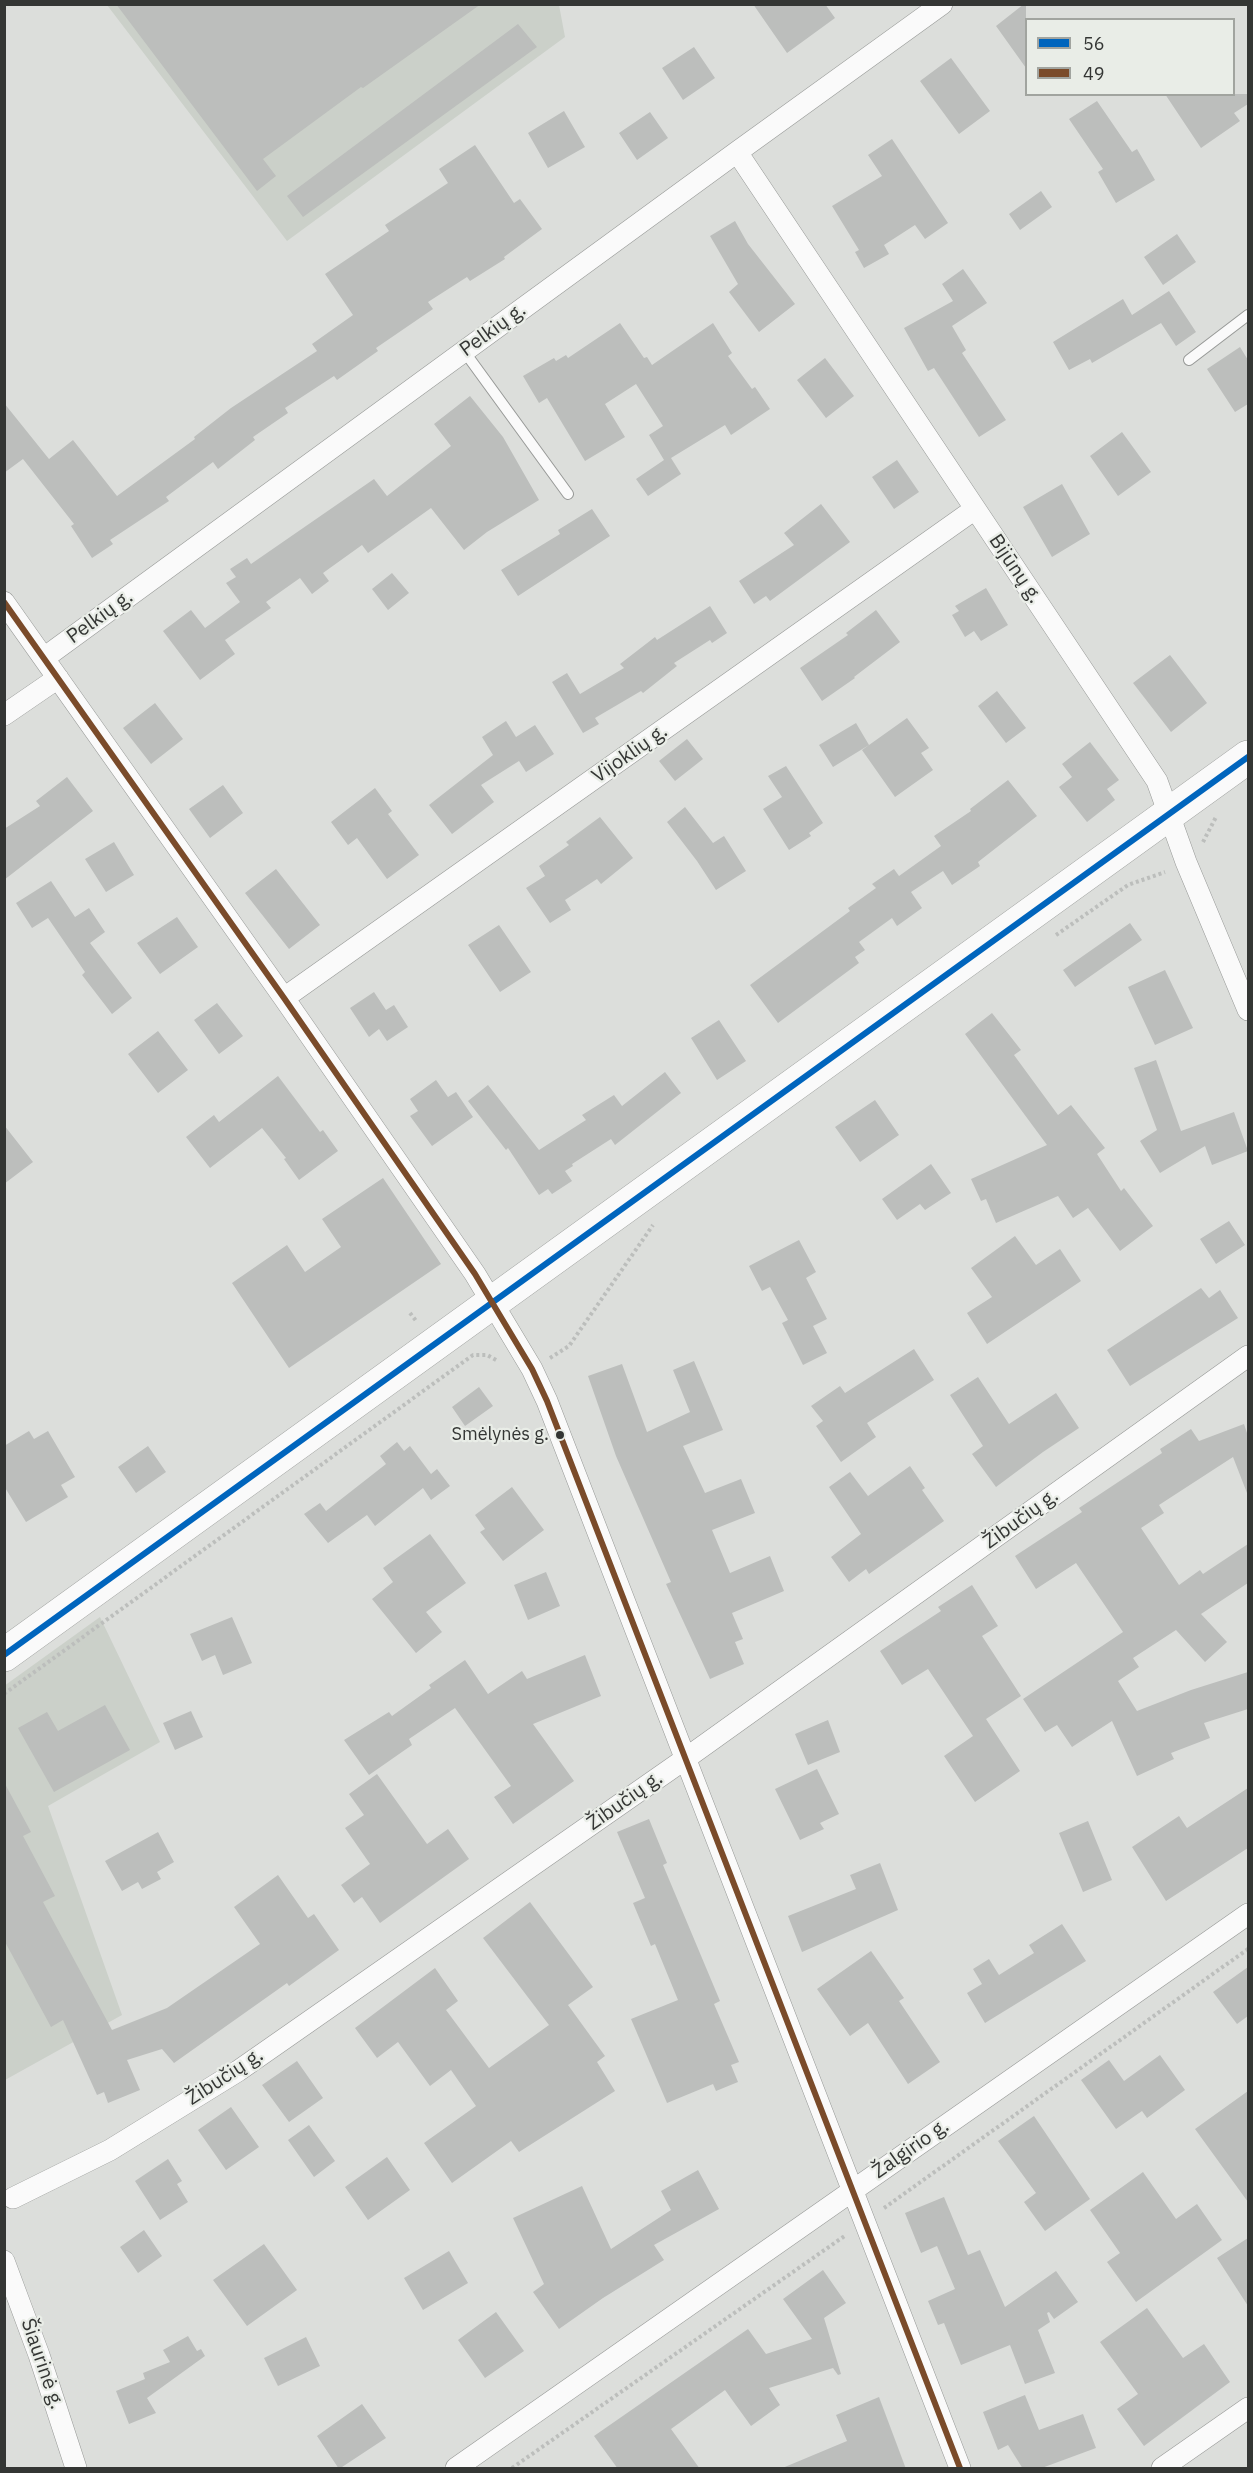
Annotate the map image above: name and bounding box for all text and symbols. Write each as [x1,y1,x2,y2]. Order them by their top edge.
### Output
legend [1025,18,1235,96]
text: 56 [1083,32,1105,55]
text: 49 [1083,62,1105,85]
street label: Pelkių g. [455,298,531,362]
street label: Bijūnų g. [983,530,1047,608]
street label: Pelkių g. [62,585,138,649]
street label: Vijoklių g. [588,719,672,789]
place label: Smėlynės g. [451,1424,549,1446]
marker: Smėlynės g. [554,1429,566,1441]
street label: Žibučių g. [979,1484,1063,1554]
street label: Žibučių g. [583,1766,667,1836]
street label: Žibučių g. [182,2043,268,2111]
street label: Žalgirio g. [868,2114,954,2184]
street label: Šiaurinė g. [15,2316,69,2412]

